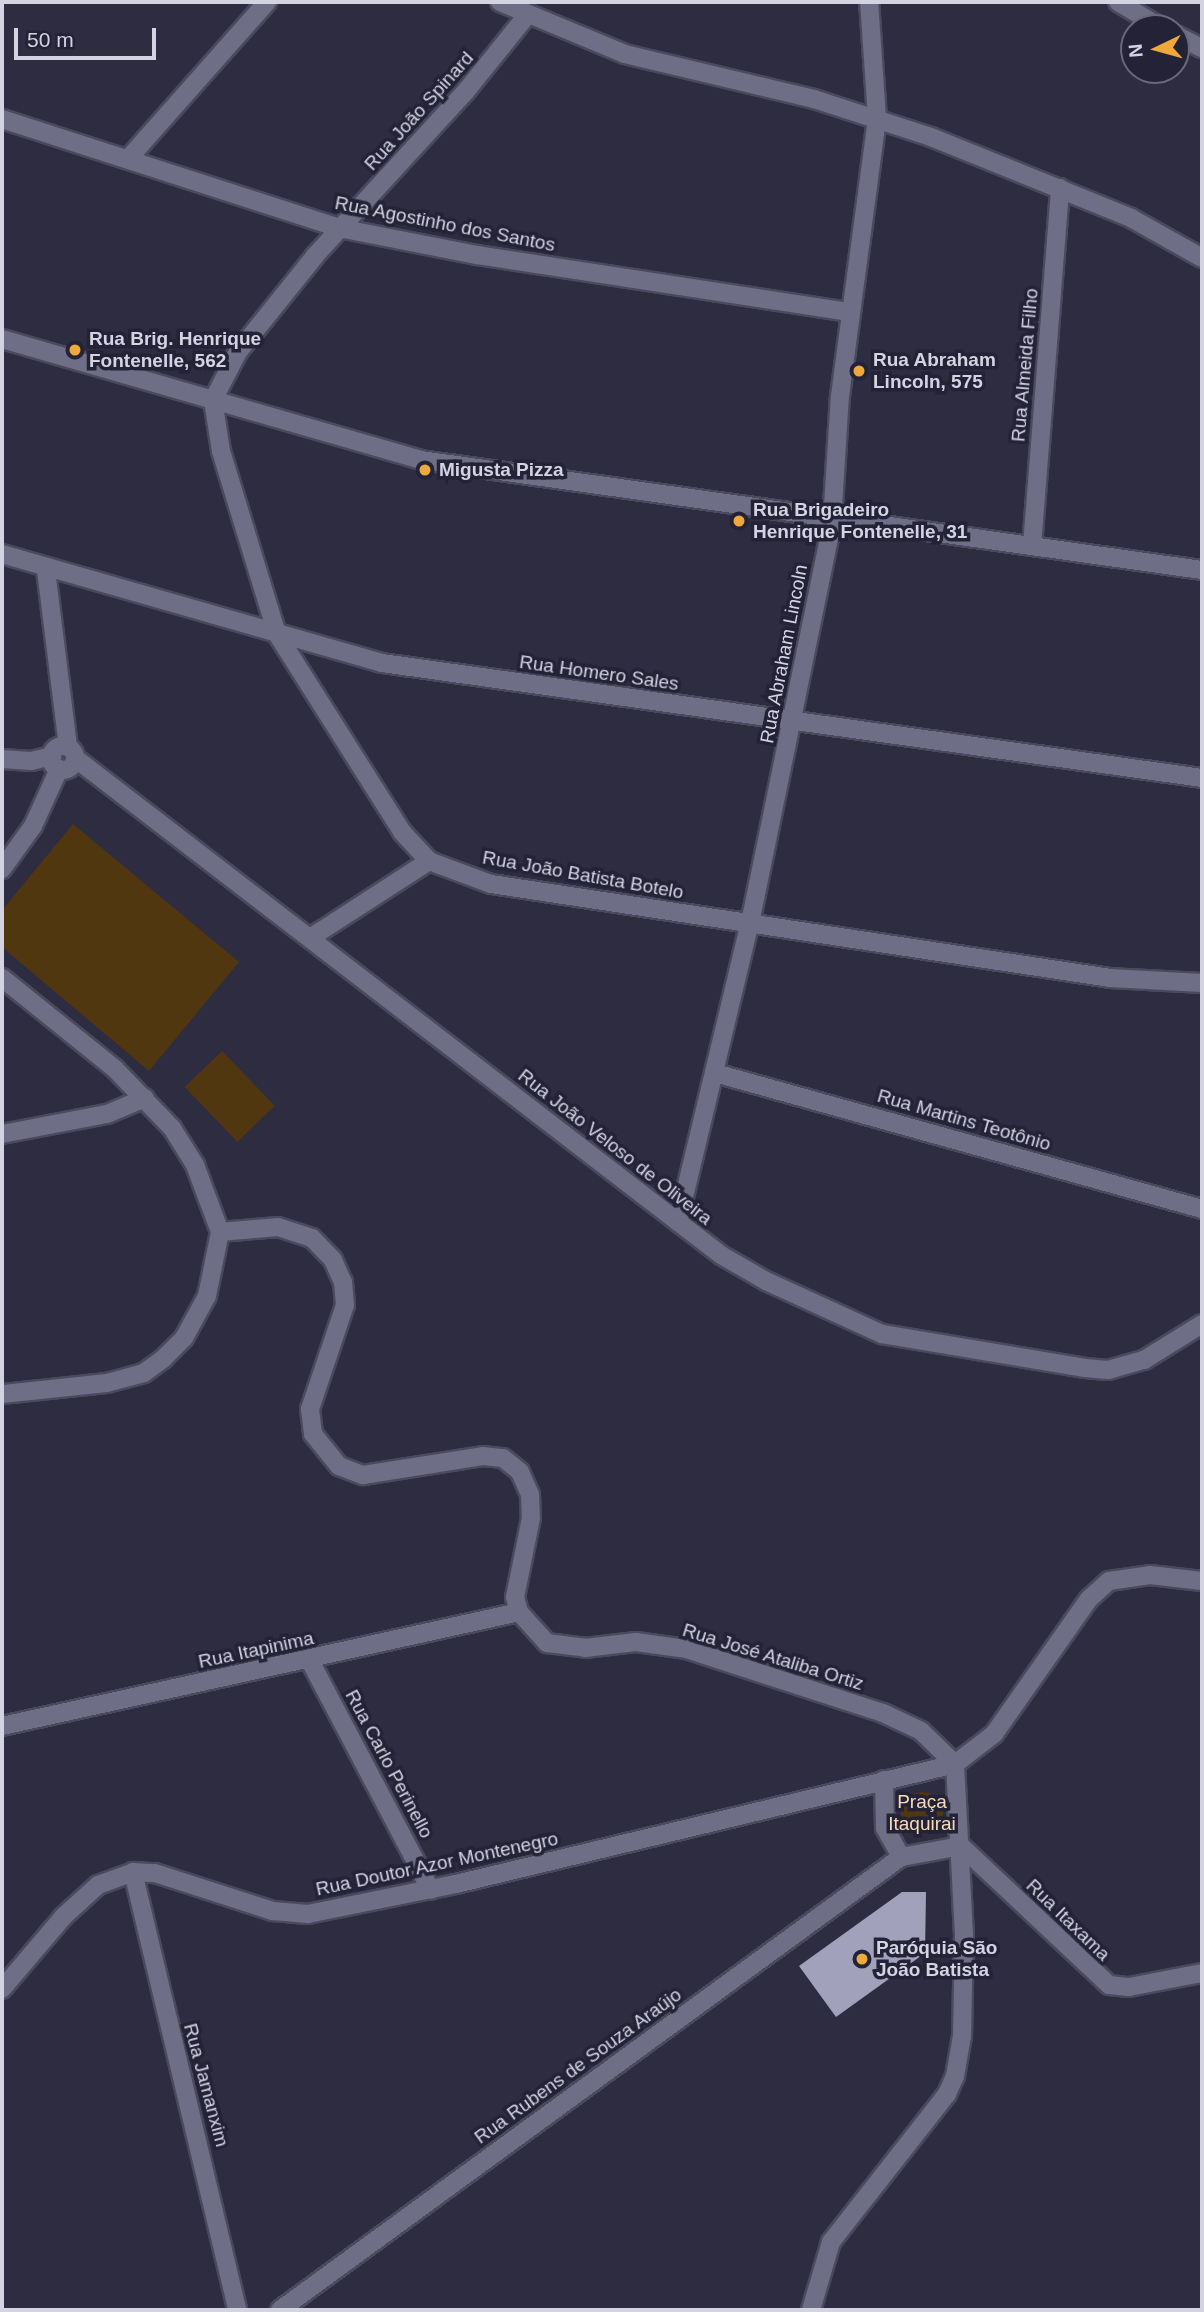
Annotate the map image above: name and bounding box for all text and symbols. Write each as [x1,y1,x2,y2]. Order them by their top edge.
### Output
scale bar [18,14,159,58]
north arrow [1120,14,1190,84]
text: 50 m [27,28,74,51]
text: N [1125,43,1147,58]
street label: Rua João Spinard [360,47,478,175]
street label: Rua Agostinho dos Santos [332,191,558,257]
street label: Rua Almeida Filho [1007,287,1043,443]
place label: Rua Brig. Henrique Fontenelle, 562 [89,328,261,372]
marker: Rua Brig. Henrique Fontenelle, 562 [67,342,83,358]
place label: Rua Abraham Lincoln, 575 [873,349,997,393]
marker: Rua Abraham Lincoln, 575 [851,363,867,379]
place label: Migusta Pizza [439,459,564,481]
marker: Migusta Pizza [417,462,433,478]
place label: Rua Brigadeiro Henrique Fontenelle, 31 [753,499,967,543]
marker: Rua Brigadeiro Henrique Fontenelle, 31 [731,513,747,529]
street label: Rua Abraham Lincoln [755,562,813,746]
street label: Rua Homero Sales [518,651,680,695]
street label: Rua João Batista Botelo [481,846,685,904]
street label: Rua João Veloso de Oliveira [514,1064,716,1230]
street label: Rua Martins Teotônio [875,1084,1053,1156]
street label: Rua José Ataliba Ortiz [679,1618,867,1696]
street label: Rua Itapinima [196,1627,316,1673]
street label: Rua Carlo Perinello [340,1686,438,1842]
park label: Praça Itaquirai [888,1791,956,1835]
street label: Rua Doutor Azor Montenegro [313,1827,561,1901]
street label: Rua Itaxama [1021,1874,1115,1966]
place label: Paróquia São João Batista [876,1937,997,1981]
marker: Paróquia São João Batista [854,1951,870,1967]
street label: Rua Rubens de Souza Araújo [470,1983,686,2149]
street label: Rua Jamanxim [179,2021,233,2149]

